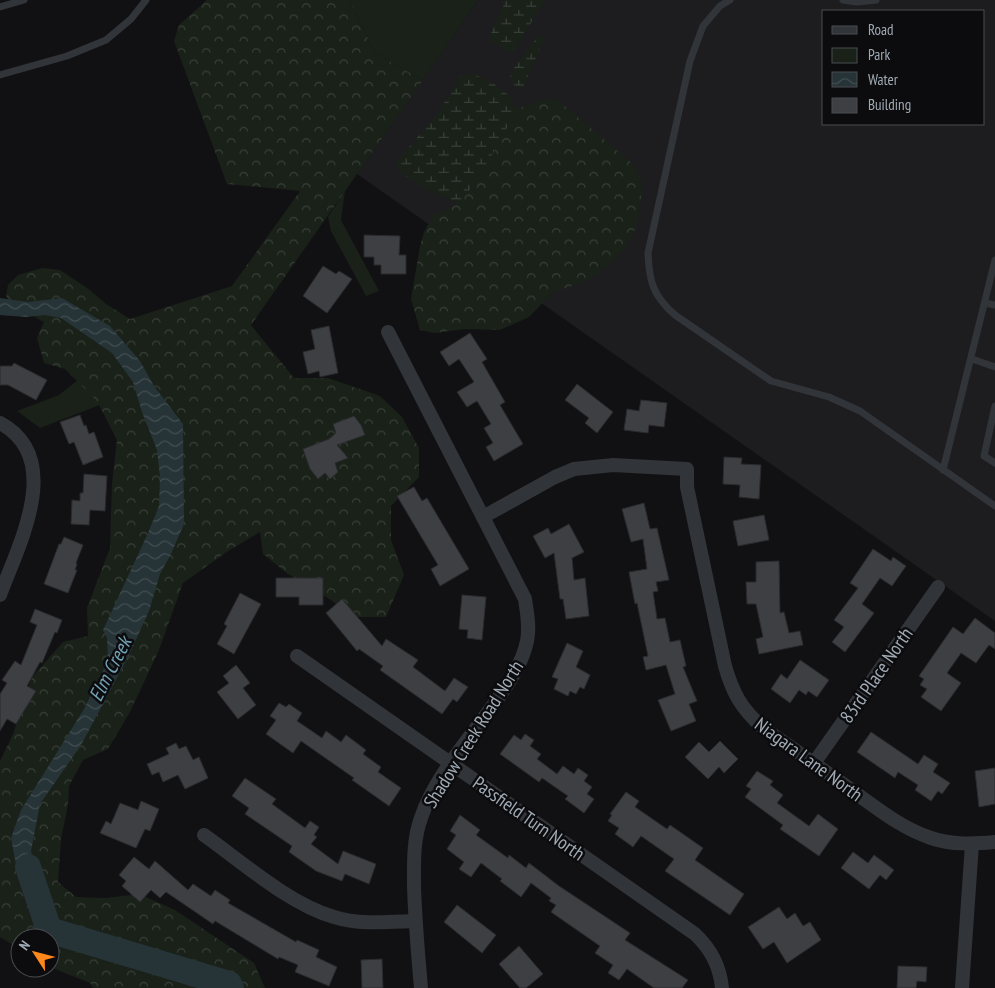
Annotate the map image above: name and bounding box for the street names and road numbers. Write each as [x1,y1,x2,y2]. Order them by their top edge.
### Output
street label: 83rd Place North [834,623,918,727]
street label: Shadow Creek Road North [418,656,528,812]
street label: Niagara Lane North [750,712,868,806]
street label: Passfield Turn North [468,771,590,865]

